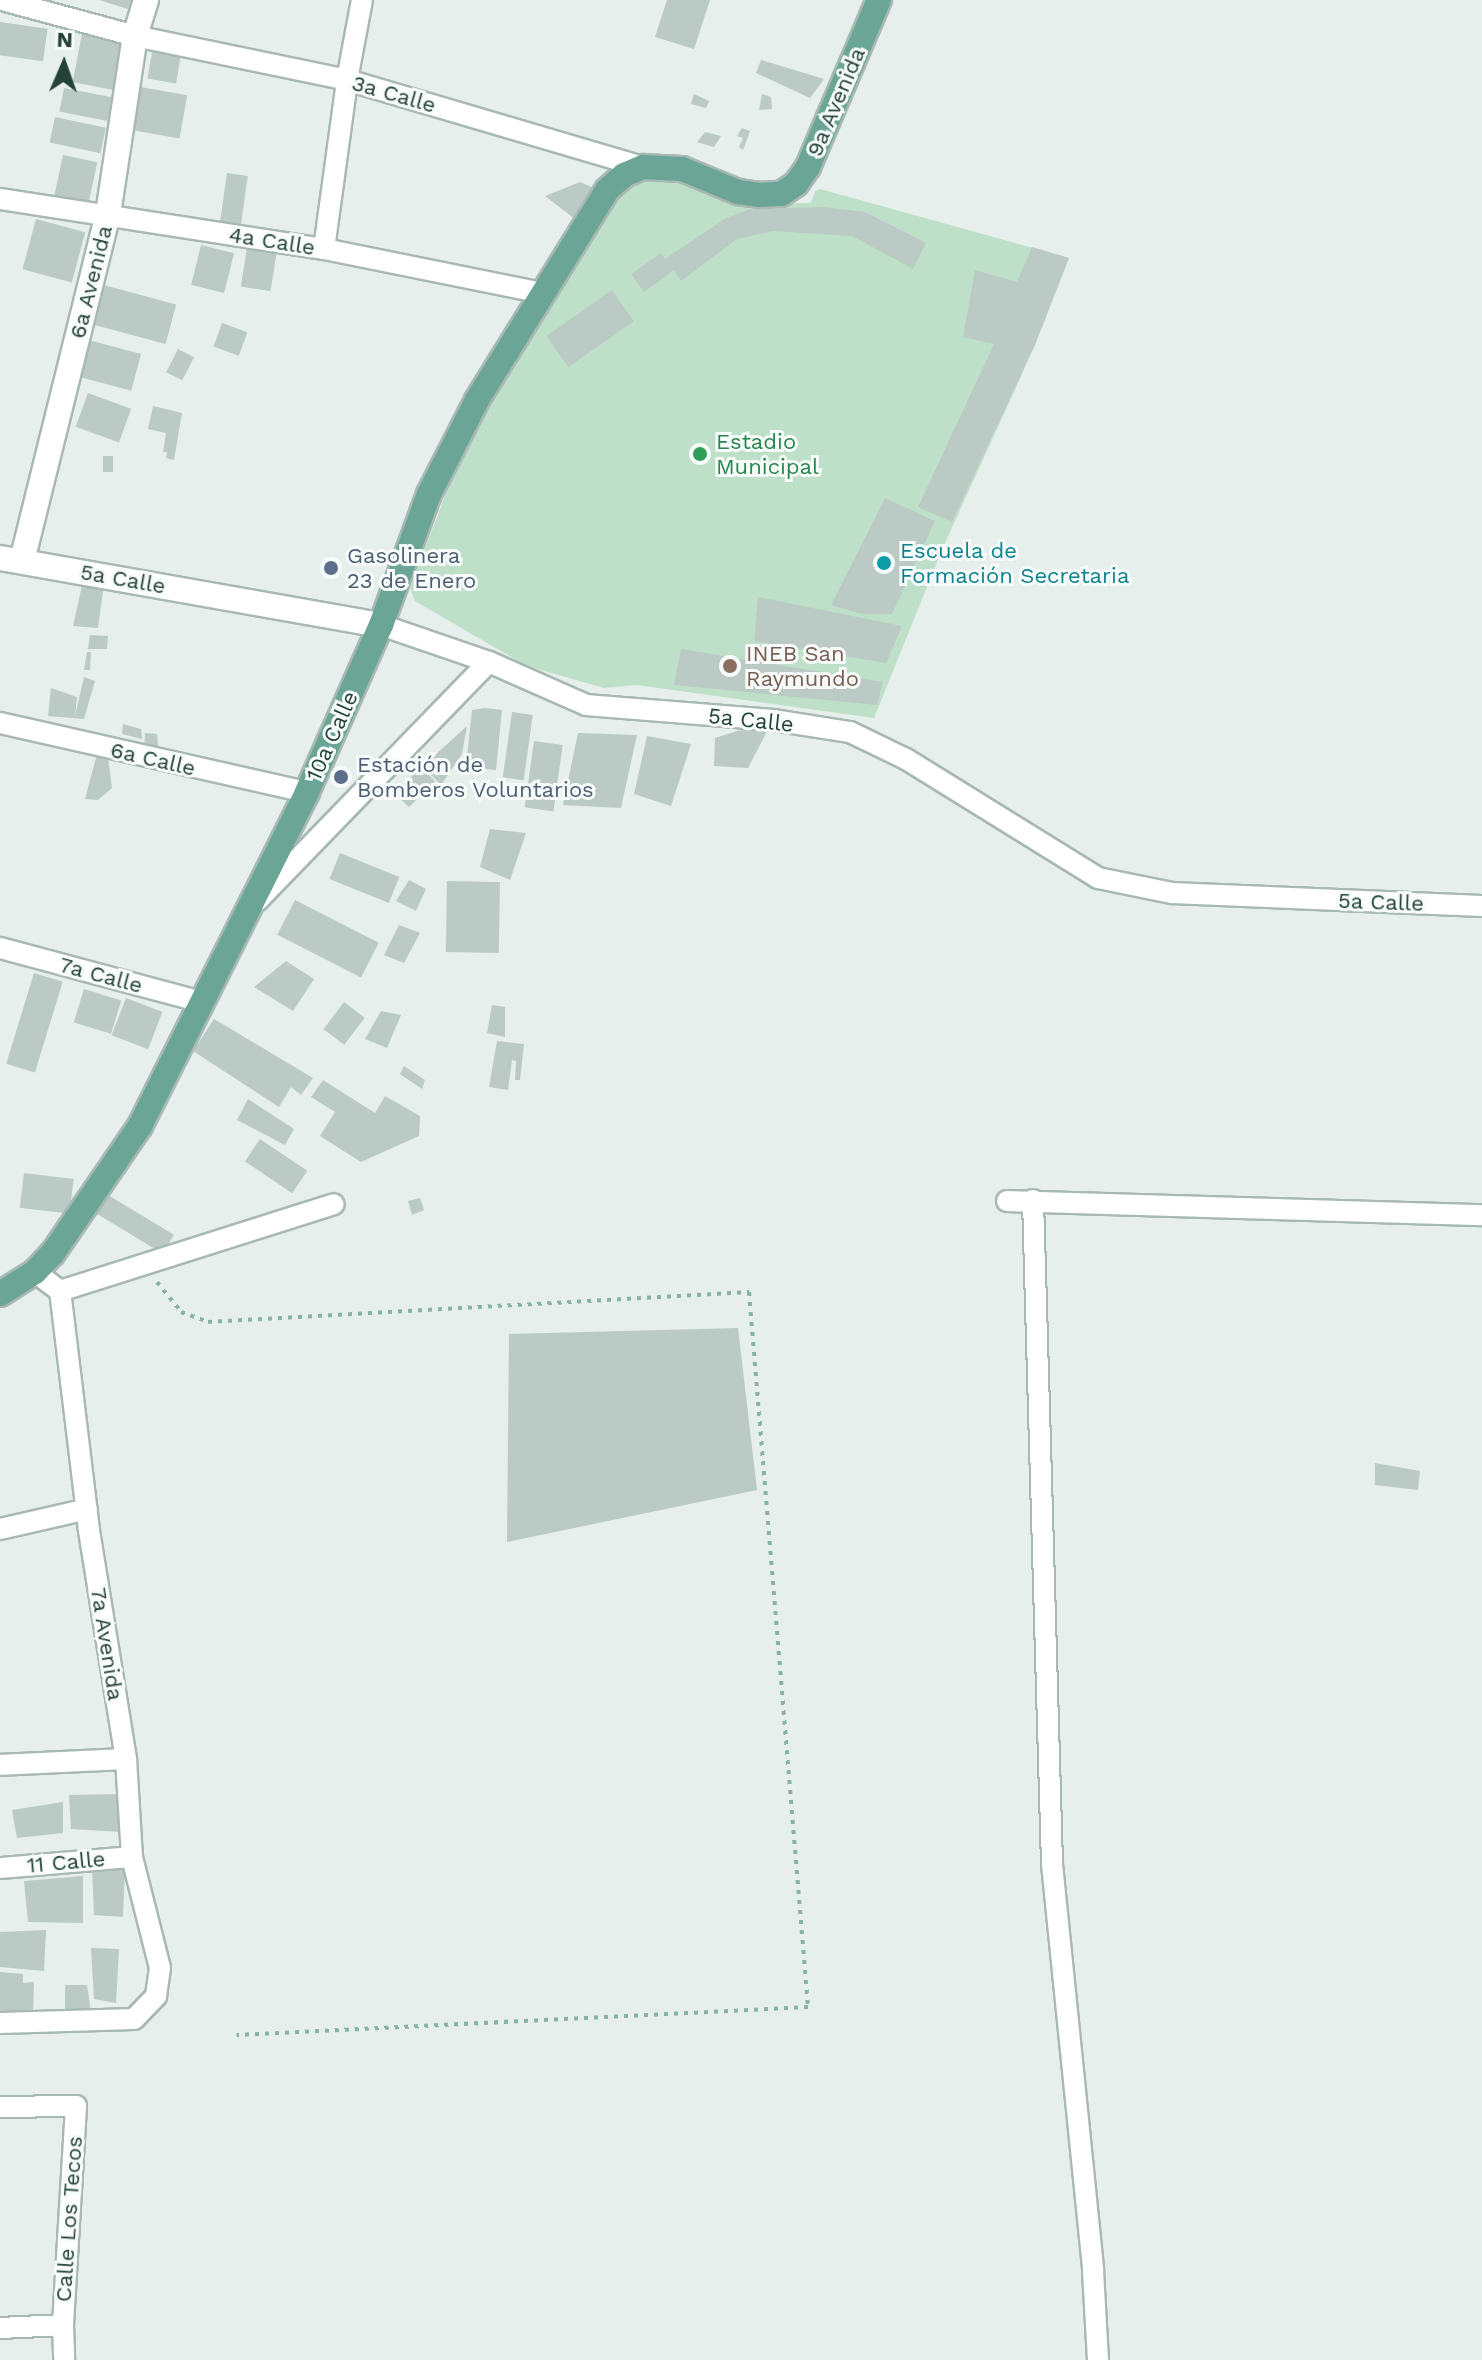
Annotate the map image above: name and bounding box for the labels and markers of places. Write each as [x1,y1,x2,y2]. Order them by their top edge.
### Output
place label: Estadio Municipal [716,428,819,480]
marker: Estadio Municipal [691,445,709,463]
place label: Escuela de Formación Secretaria [900,537,1129,588]
place label: Gasolinera 23 de Enero [347,542,476,594]
marker: Escuela de Formación Secretaria [875,554,893,572]
marker: Gasolinera 23 de Enero [322,559,340,577]
place label: INEB San Raymundo [746,640,859,692]
marker: INEB San Raymundo [721,657,739,675]
place label: Estación de Bomberos Voluntarios [357,751,594,802]
marker: Estación de Bomberos Voluntarios [332,768,350,786]

